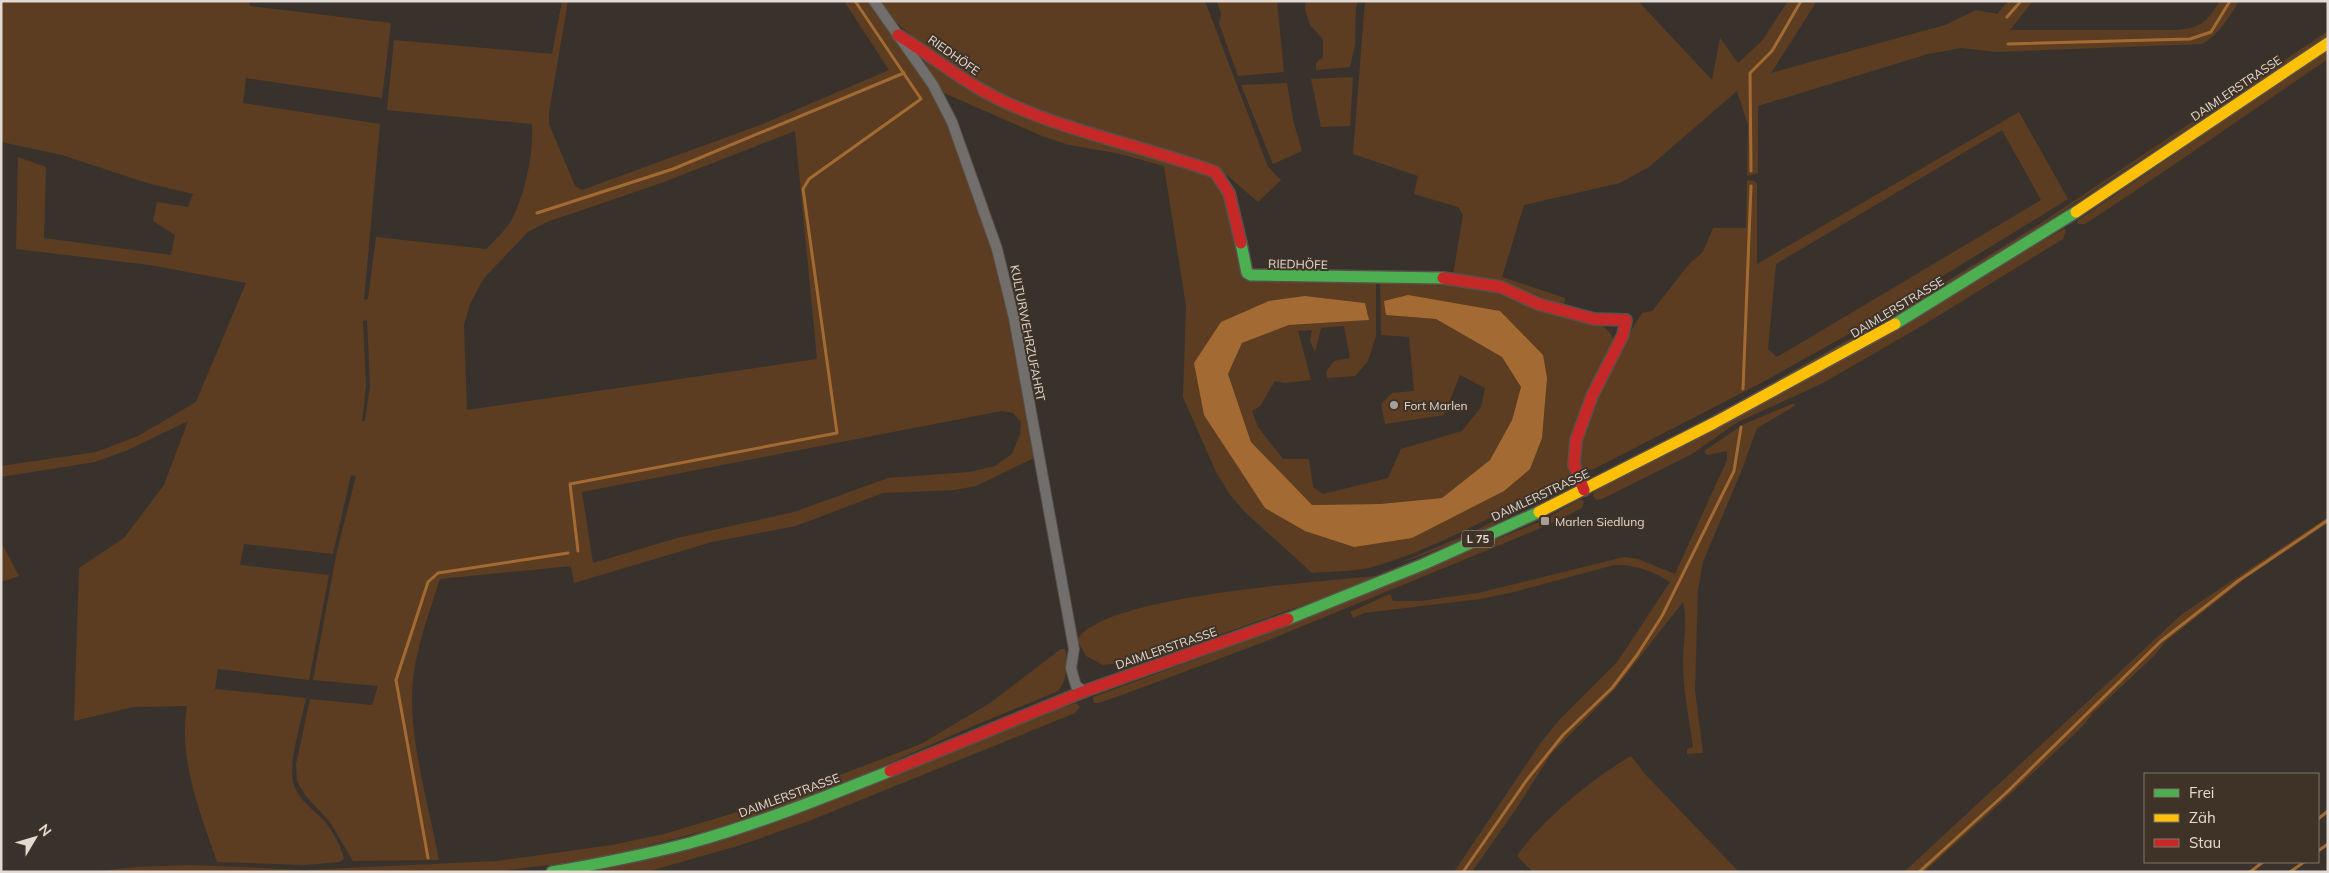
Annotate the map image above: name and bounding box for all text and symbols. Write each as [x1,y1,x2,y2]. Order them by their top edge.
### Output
street label: RIEDHÖFE [925,32,983,78]
street label: DAIMLERSTRASSE [2188,52,2284,124]
street label: RIEDHÖFE [1268,256,1328,272]
street label: KULTURWEHRZUFAHRT [1007,264,1049,403]
street label: DAIMLERSTRASSE [1848,273,1946,341]
place label: Fort Marlen [1404,398,1468,413]
marker: Fort Marlen [1388,399,1400,411]
street label: DAIMLERSTRASSE [1489,466,1591,524]
place label: Marlen Siedlung [1555,514,1645,529]
marker: Marlen Siedlung [1539,515,1551,527]
road number: L 75 [1462,530,1494,548]
street label: DAIMLERSTRASSE [1113,624,1219,672]
street label: DAIMLERSTRASSE [736,770,842,820]
legend [2144,773,2319,863]
text: Frei [2189,783,2214,802]
text: Zäh [2189,808,2216,827]
north arrow [10,813,60,863]
text: N [35,820,56,840]
text: Stau [2189,833,2221,852]

